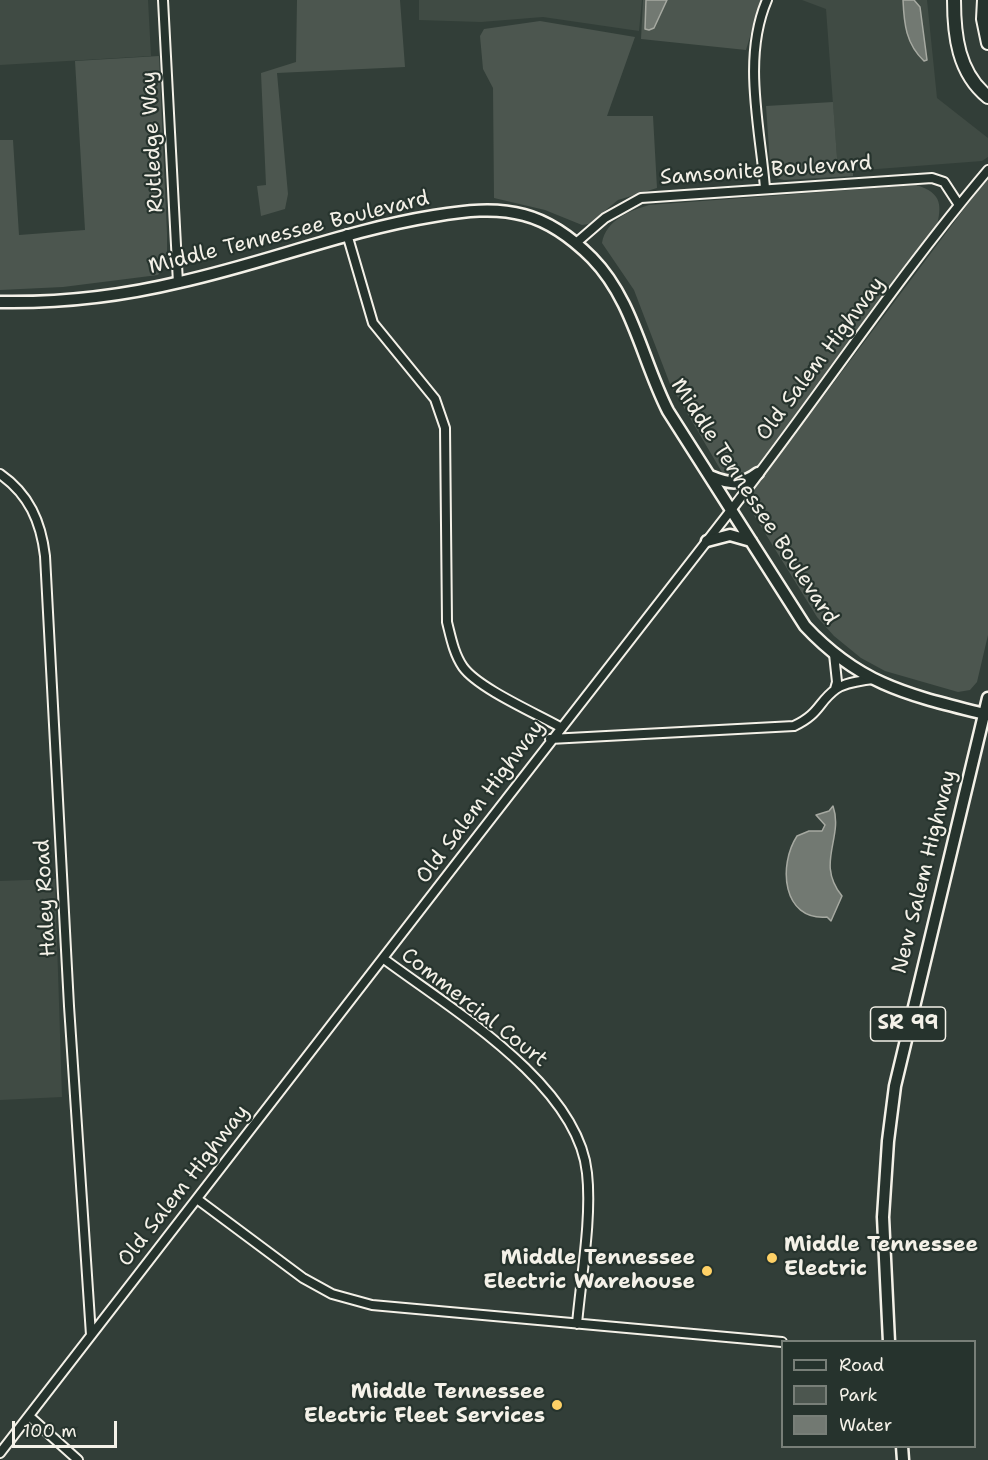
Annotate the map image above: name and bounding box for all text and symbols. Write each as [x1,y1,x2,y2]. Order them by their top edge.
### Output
street label: Rutledge Way [137,71,169,213]
street label: Samsonite Boulevard [659,151,873,191]
street label: Middle Tennessee Boulevard [146,186,432,280]
street label: Old Salem Highway [751,272,891,446]
street label: Middle Tennessee Boulevard [665,374,843,630]
street label: Old Salem Highway [411,715,551,889]
street label: New Salem Highway [887,768,963,976]
street label: Haley Road [30,838,62,958]
street label: Commercial Court [396,943,552,1073]
road number: SR 99 [870,1007,946,1041]
street label: Old Salem Highway [113,1100,255,1272]
place label: Middle Tennessee Electric [784,1233,978,1283]
place label: Middle Tennessee Electric Warehouse [483,1246,695,1296]
marker: Middle Tennessee Electric [765,1251,779,1265]
marker: Middle Tennessee Electric Warehouse [700,1264,714,1278]
legend [781,1340,976,1448]
text: Road [839,1353,884,1377]
place label: Middle Tennessee Electric Fleet Services [304,1380,545,1430]
text: Park [839,1383,878,1407]
marker: Middle Tennessee Electric Fleet Services [550,1398,564,1412]
scale bar [15,1409,120,1447]
text: Water [839,1413,892,1437]
text: 100 m [23,1419,77,1443]

